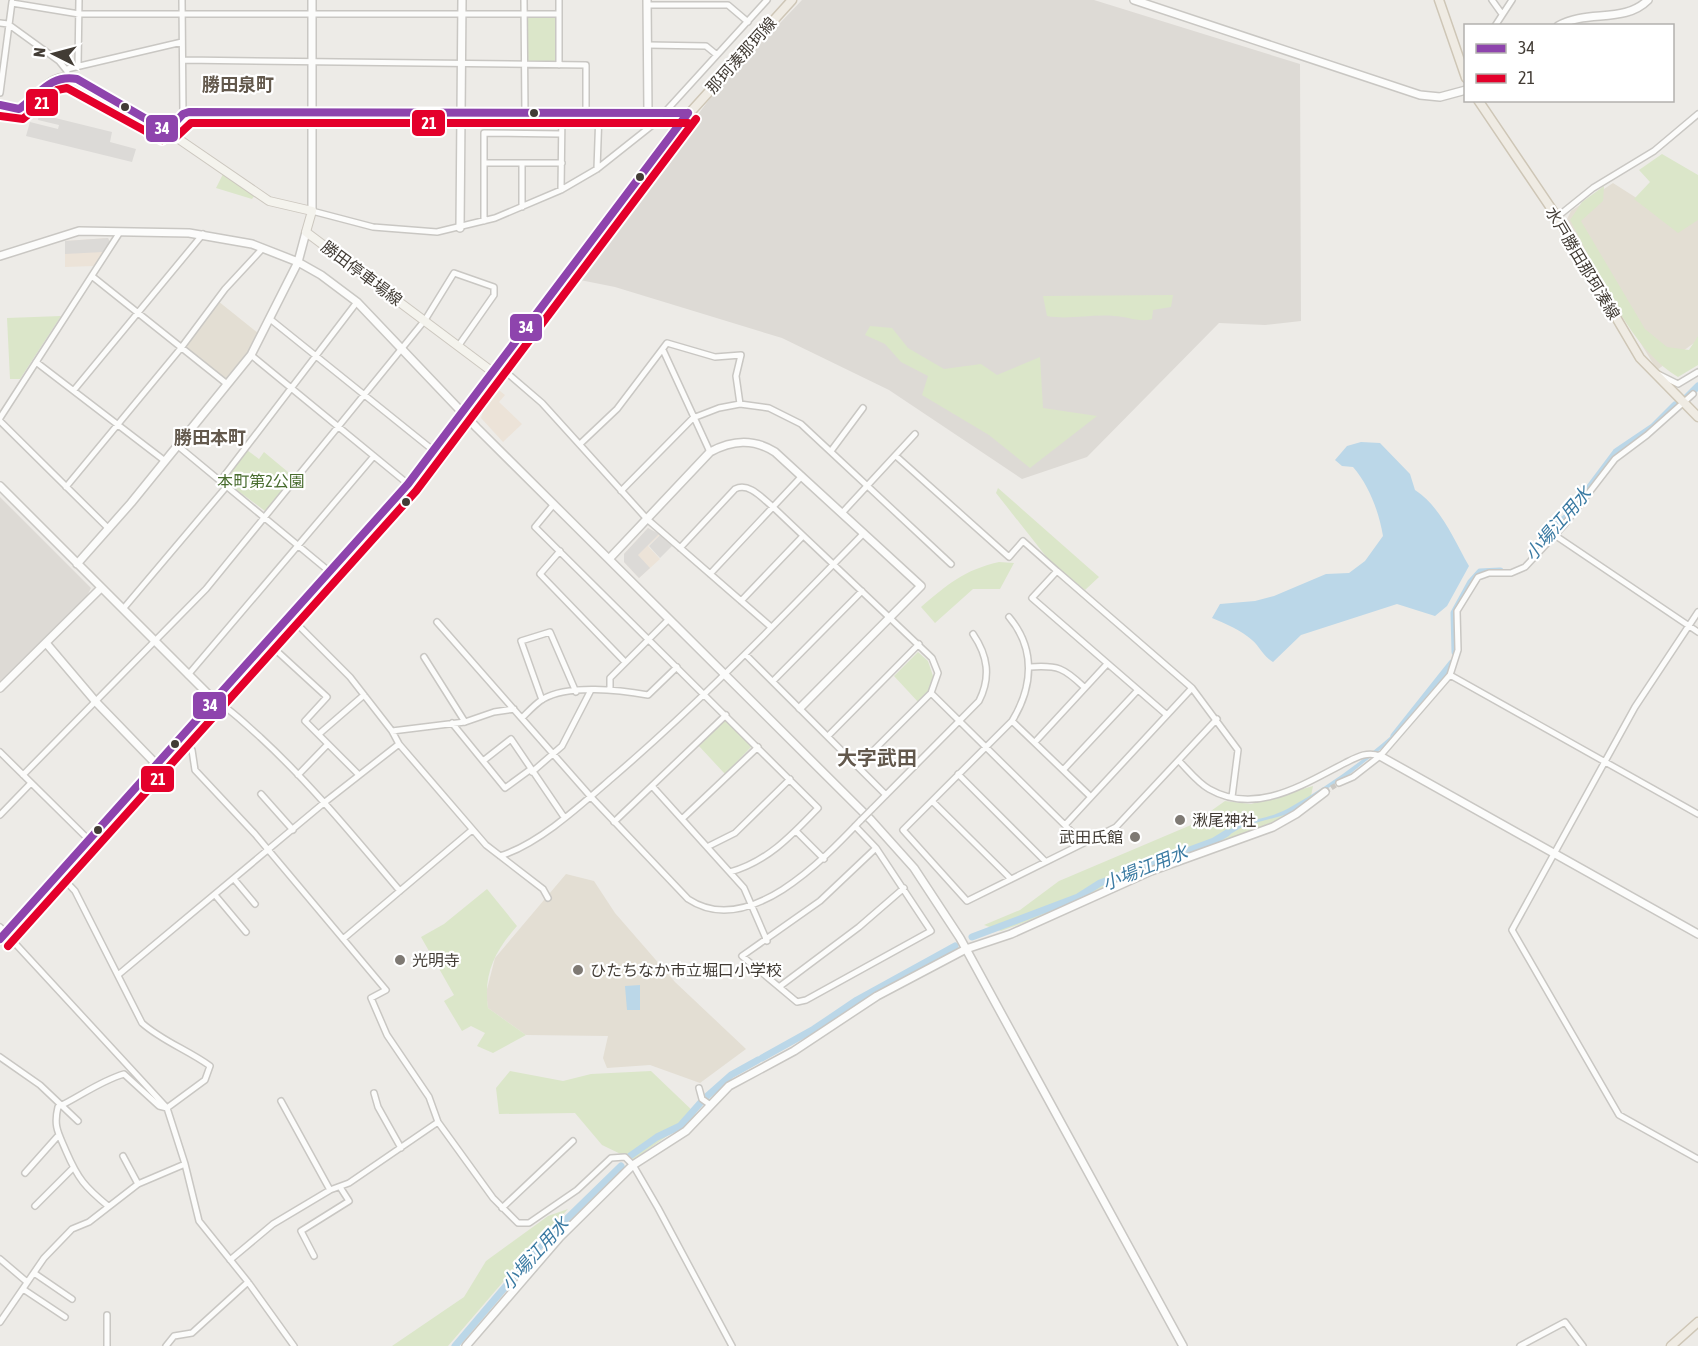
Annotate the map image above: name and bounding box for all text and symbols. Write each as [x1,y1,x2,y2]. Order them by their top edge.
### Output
street label: 那珂湊那珂線 [702,13,780,97]
north arrow [24,24,84,84]
legend [1464,24,1674,102]
text: 34 [1518,37,1535,58]
text: N [30,47,49,58]
text: 21 [1518,67,1535,88]
district label: 勝田泉町 [202,74,274,95]
line badge: 21 [25,88,59,117]
text: 21 [34,94,50,112]
unlabelled marker [119,101,131,113]
unlabelled marker [528,107,540,119]
line badge: 21 [411,109,446,137]
line badge: 34 [145,114,179,143]
text: 21 [421,114,437,132]
text: 34 [154,119,170,137]
unlabelled marker [634,171,646,183]
street label: 水戸勝田那珂湊線 [1542,203,1624,323]
street label: 勝田停車場線 [318,237,406,309]
line badge: 34 [509,313,543,342]
text: 34 [518,318,534,336]
district label: 勝田本町 [174,427,246,448]
park label: 本町第2公園 [217,472,305,490]
water label: 小場江用水 [1520,481,1596,565]
unlabelled marker [400,496,412,508]
line badge: 34 [192,691,227,720]
text: 34 [202,696,218,714]
unlabelled marker [169,738,181,750]
district label: 大字武田 [837,746,917,769]
line badge: 21 [140,765,175,793]
text: 21 [150,770,166,788]
place label: 湫尾神社 [1192,811,1256,829]
marker: 湫尾神社 [1173,813,1187,827]
unlabelled marker [92,824,104,836]
place label: 武田氏館 [1059,828,1123,846]
marker: 武田氏館 [1128,830,1142,844]
water label: 小場江用水 [1099,840,1192,894]
place label: 光明寺 [412,951,460,969]
marker: 光明寺 [393,953,407,967]
place label: ひたちなか市立堀口小学校 [590,961,782,979]
marker: ひたちなか市立堀口小学校 [571,963,585,977]
water label: 小場江用水 [497,1212,574,1294]

